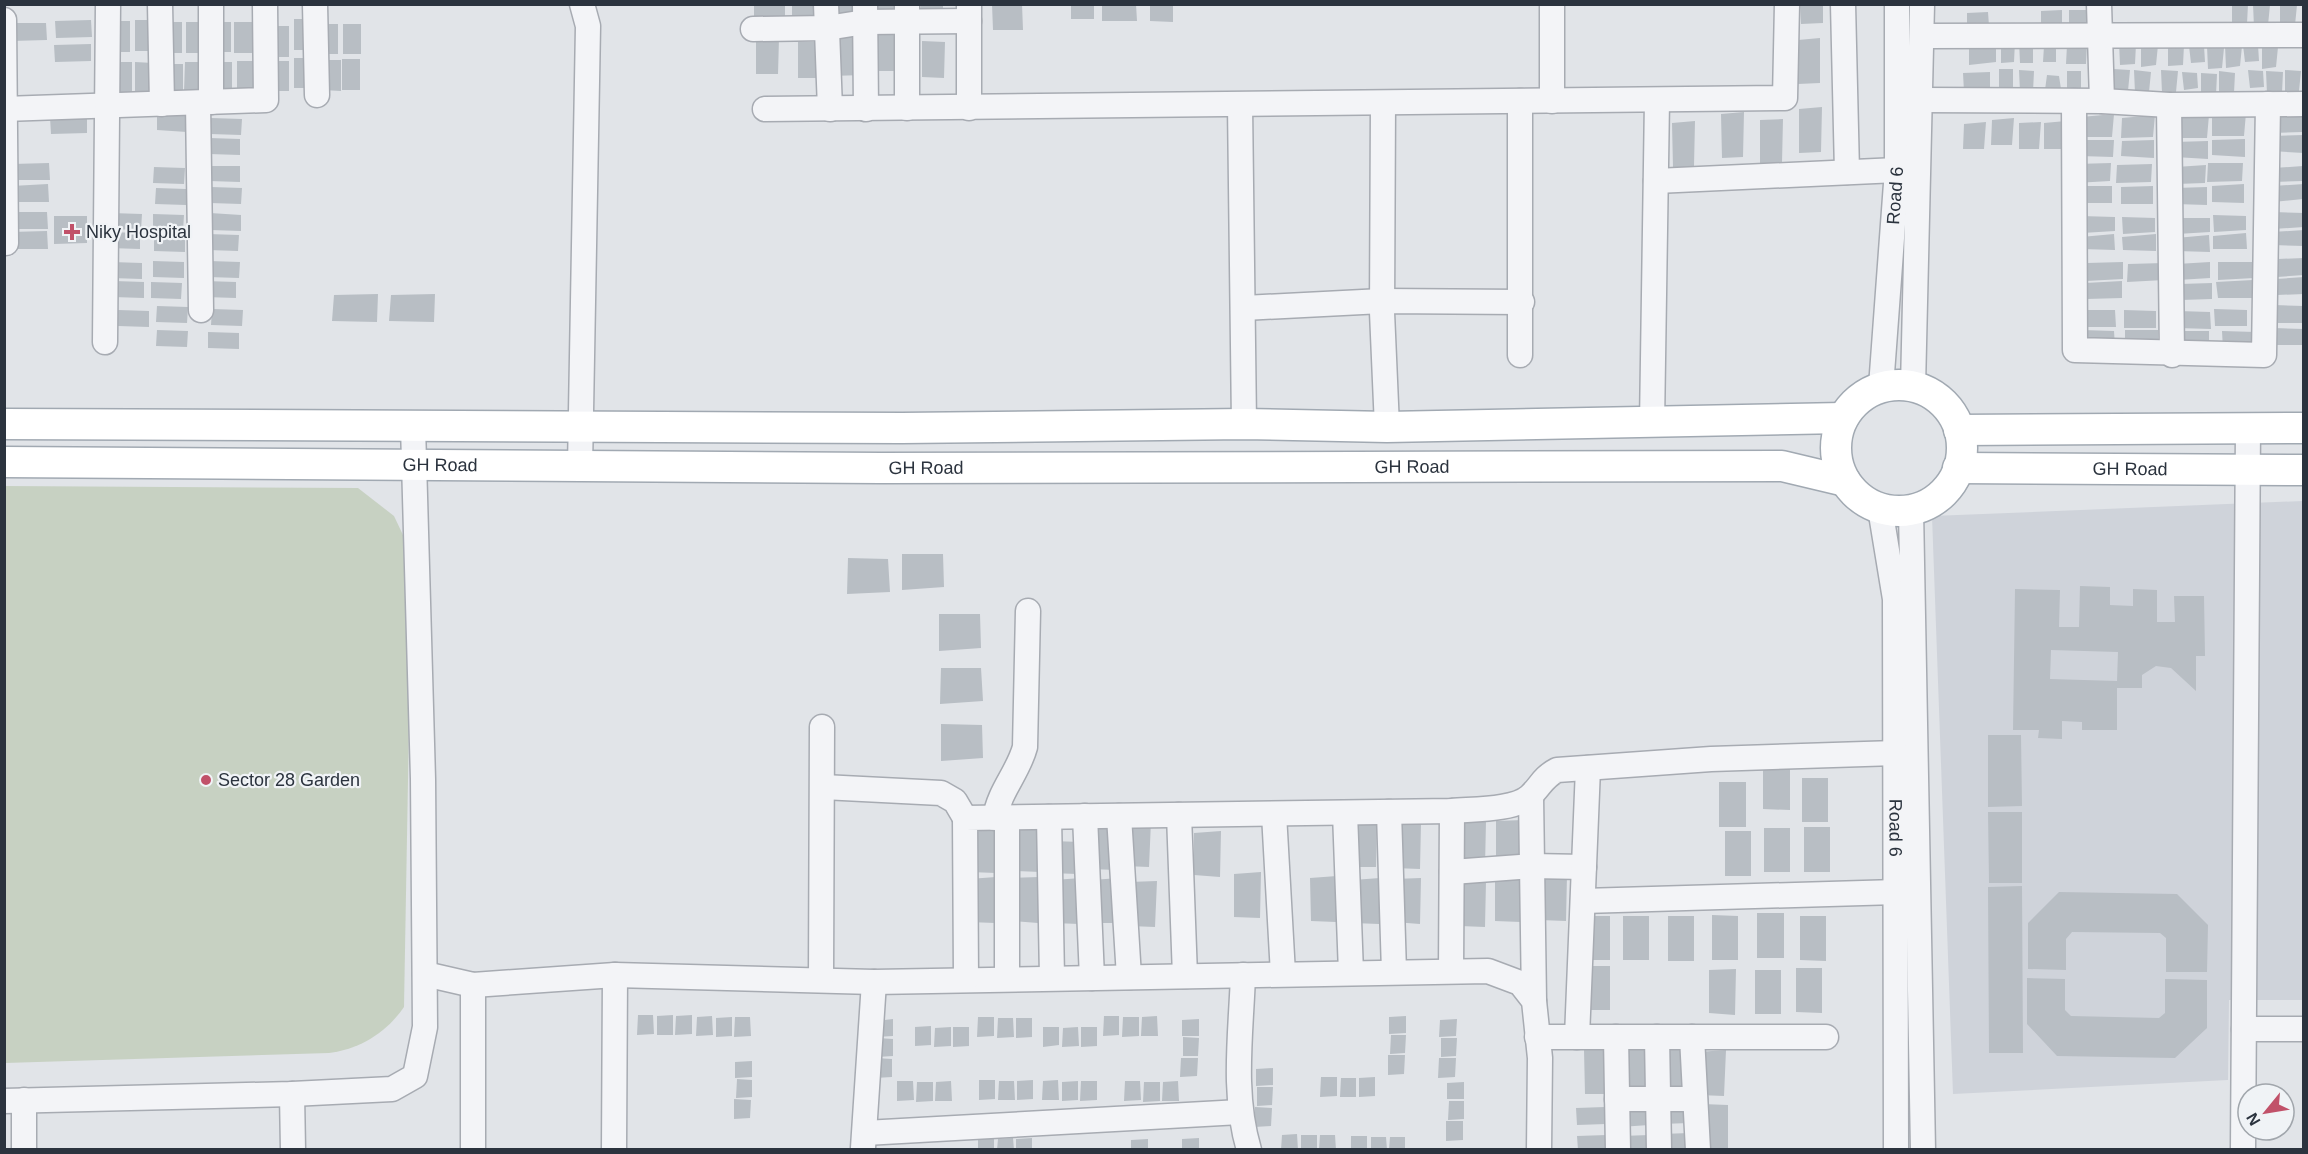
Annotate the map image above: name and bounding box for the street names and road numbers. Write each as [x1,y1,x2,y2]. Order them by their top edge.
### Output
street label: Road 6 [1883,166,1907,225]
street label: GH Road [402,455,478,475]
street label: GH Road [1374,457,1450,477]
street label: GH Road [888,458,964,478]
street label: GH Road [2092,459,2168,479]
street label: Road 6 [1885,799,1905,857]

